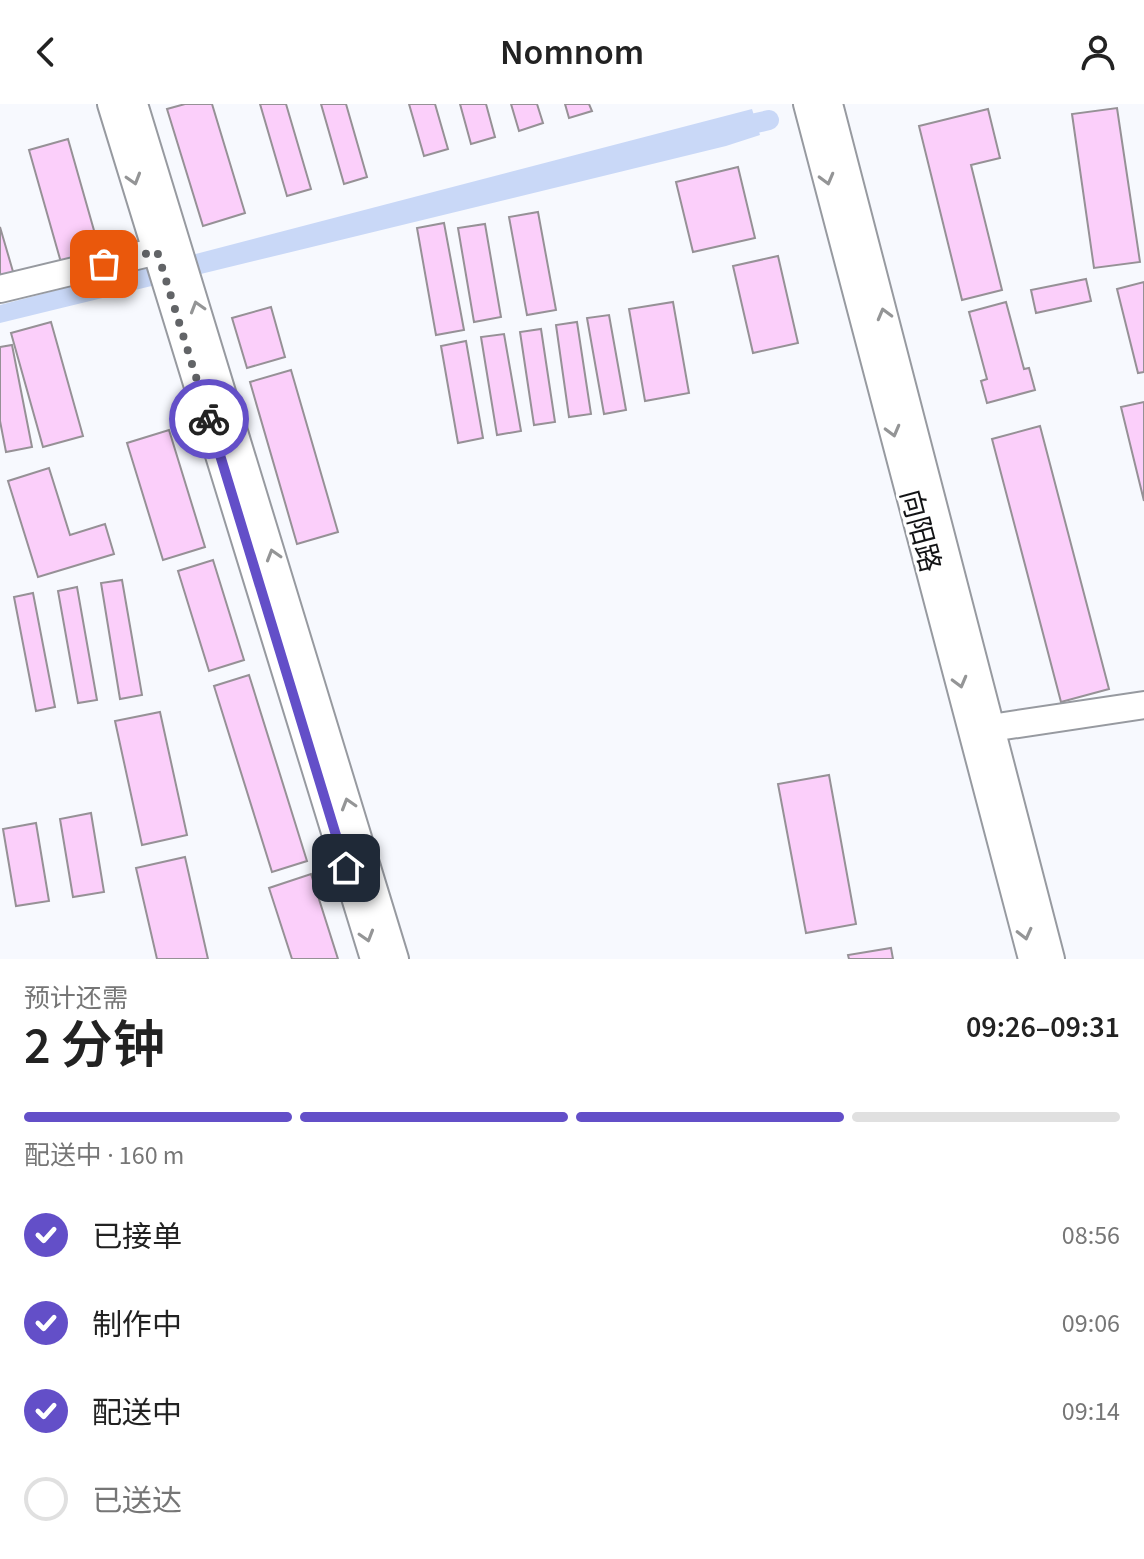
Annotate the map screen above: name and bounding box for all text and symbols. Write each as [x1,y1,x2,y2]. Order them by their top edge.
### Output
text: Nomnom [500,27,644,78]
icon: back [24,30,68,74]
icon: person [1076,30,1120,74]
one-way arrow [125,171,141,185]
one-way arrow [817,172,834,186]
pin [70,230,138,298]
icon: bag [82,242,126,286]
one-way arrow [190,300,206,314]
one-way arrow [876,308,893,322]
courier [169,379,249,459]
icon: bike [187,397,231,441]
one-way arrow [884,423,901,437]
street label: 向阳路 [890,485,950,577]
one-way arrow [266,549,282,563]
one-way arrow [950,675,967,689]
one-way arrow [341,798,357,811]
pin [312,834,380,902]
icon: home [324,846,368,890]
one-way arrow [1016,926,1033,940]
one-way arrow [358,928,374,942]
text: 预计还需 [24,980,128,1017]
text: 09:26–09:31 [966,1006,1120,1049]
text: 2 分钟 [24,1010,165,1084]
text: 配送中 · 160 m [24,1137,184,1174]
icon: check [24,1213,68,1257]
text: 已接单 [92,1216,182,1259]
text: 08:56 [1062,1217,1120,1254]
icon: check [24,1301,68,1345]
text: 制作中 [92,1304,182,1347]
text: 09:06 [1062,1305,1120,1342]
icon: check [24,1389,68,1433]
text: 配送中 [92,1392,182,1435]
text: 09:14 [1062,1393,1120,1430]
text: 已送达 [92,1480,182,1523]

